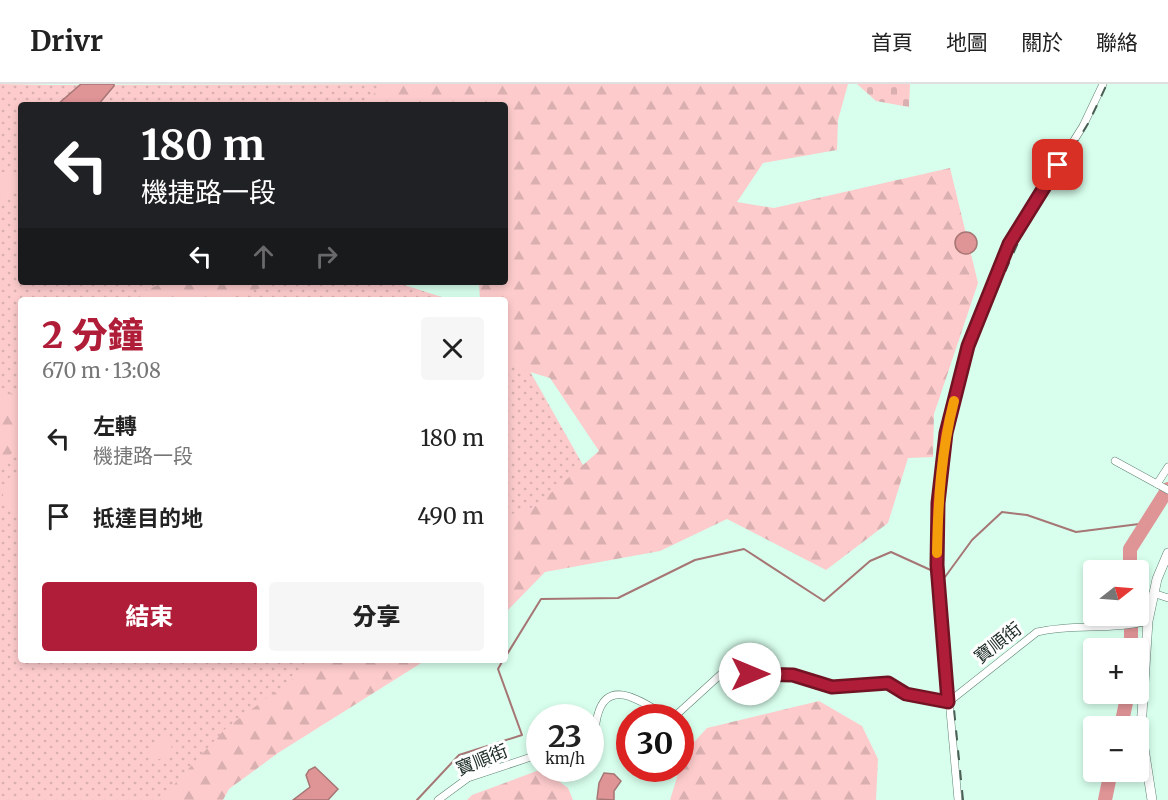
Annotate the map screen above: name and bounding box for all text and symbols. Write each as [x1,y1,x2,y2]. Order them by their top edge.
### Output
text: Drivr [30,23,103,59]
text: 首頁 [871,29,913,56]
text: 地圖 [946,29,988,56]
text: 關於 [1021,29,1063,56]
text: 聯絡 [1096,29,1138,56]
text: 180 m [141,119,265,171]
icon: left [42,126,120,204]
pin [1032,139,1083,190]
icon: arrive [1041,148,1074,181]
text: 機捷路一段 [141,175,276,209]
icon: left [184,240,217,273]
icon: ahead [247,240,280,273]
icon: right [310,240,343,273]
text: 2 分鐘 [42,313,144,358]
button: close [421,317,484,380]
text: 670 m · 13:08 [42,358,161,383]
text: 左轉 [93,412,137,440]
icon: left [42,422,75,455]
text: 180 m [420,424,484,452]
text: 機捷路一段 [93,443,193,468]
icon: arrive [42,500,75,533]
text: 490 m [417,502,484,530]
text: 抵達目的地 [93,504,203,532]
north arrow [1083,560,1149,626]
map controls [1083,560,1149,782]
button: 結束 [42,582,257,651]
button: 分享 [269,582,484,651]
street label: 寶順街 [969,617,1026,668]
button: + [1083,638,1149,704]
position arrow [718,642,782,706]
speed limit sign: 30 [616,704,694,782]
button: − [1083,716,1149,782]
text: 23 [548,717,582,755]
street label: 寶順街 [452,739,511,780]
text: km/h [545,749,585,768]

